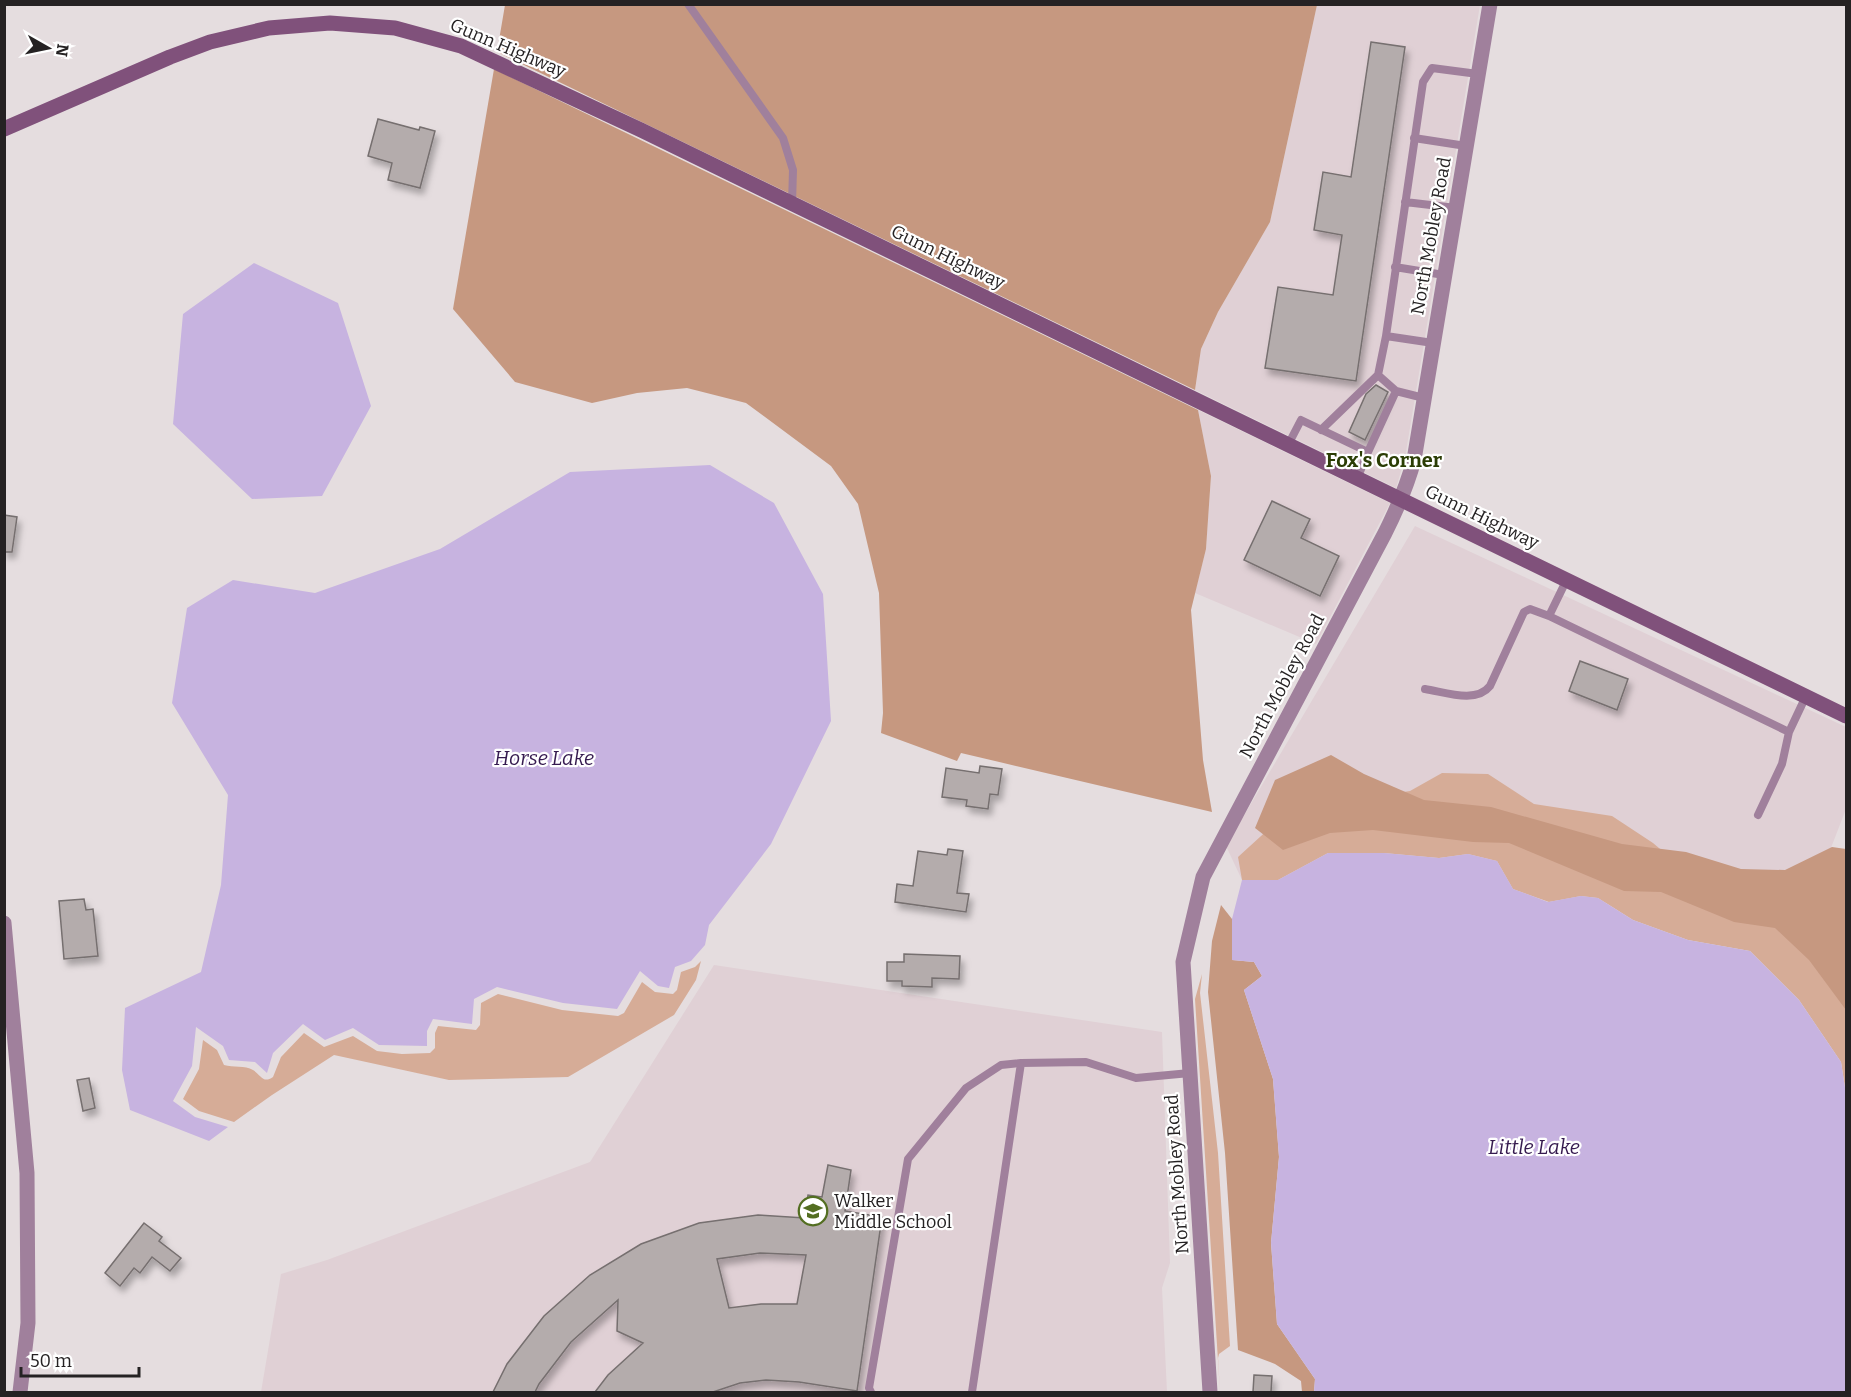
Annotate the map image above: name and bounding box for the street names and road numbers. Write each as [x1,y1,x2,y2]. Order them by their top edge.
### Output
street label: Gunn Highway [447,14,570,82]
street label: North Mobley Road [1406,155,1456,317]
street label: Gunn Highway [888,220,1009,294]
street label: Gunn Highway [1422,480,1543,554]
street label: North Mobley Road [1235,610,1329,762]
street label: North Mobley Road [1160,1093,1194,1255]

